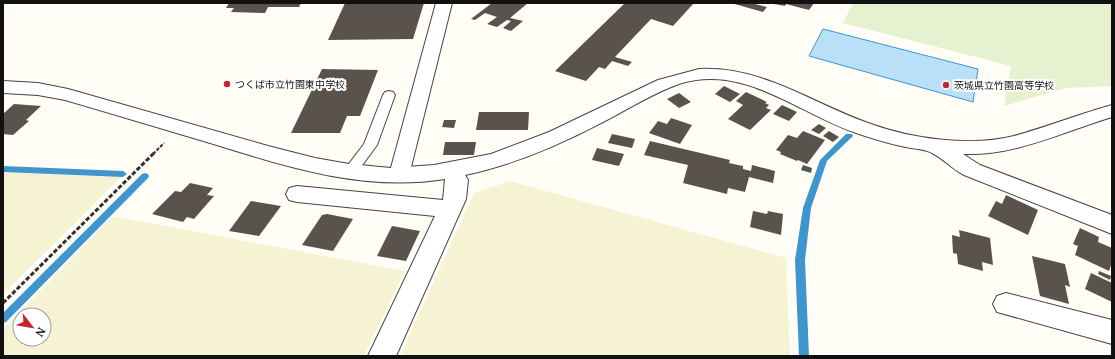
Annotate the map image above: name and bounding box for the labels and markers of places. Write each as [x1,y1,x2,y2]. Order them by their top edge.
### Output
place label: つくば市立竹園東中学校 [235,78,345,91]
marker: つくば市立竹園東中学校 [222,79,232,89]
place label: 茨城県立竹園高等学校 [954,79,1054,92]
marker: 茨城県立竹園高等学校 [941,80,951,90]

